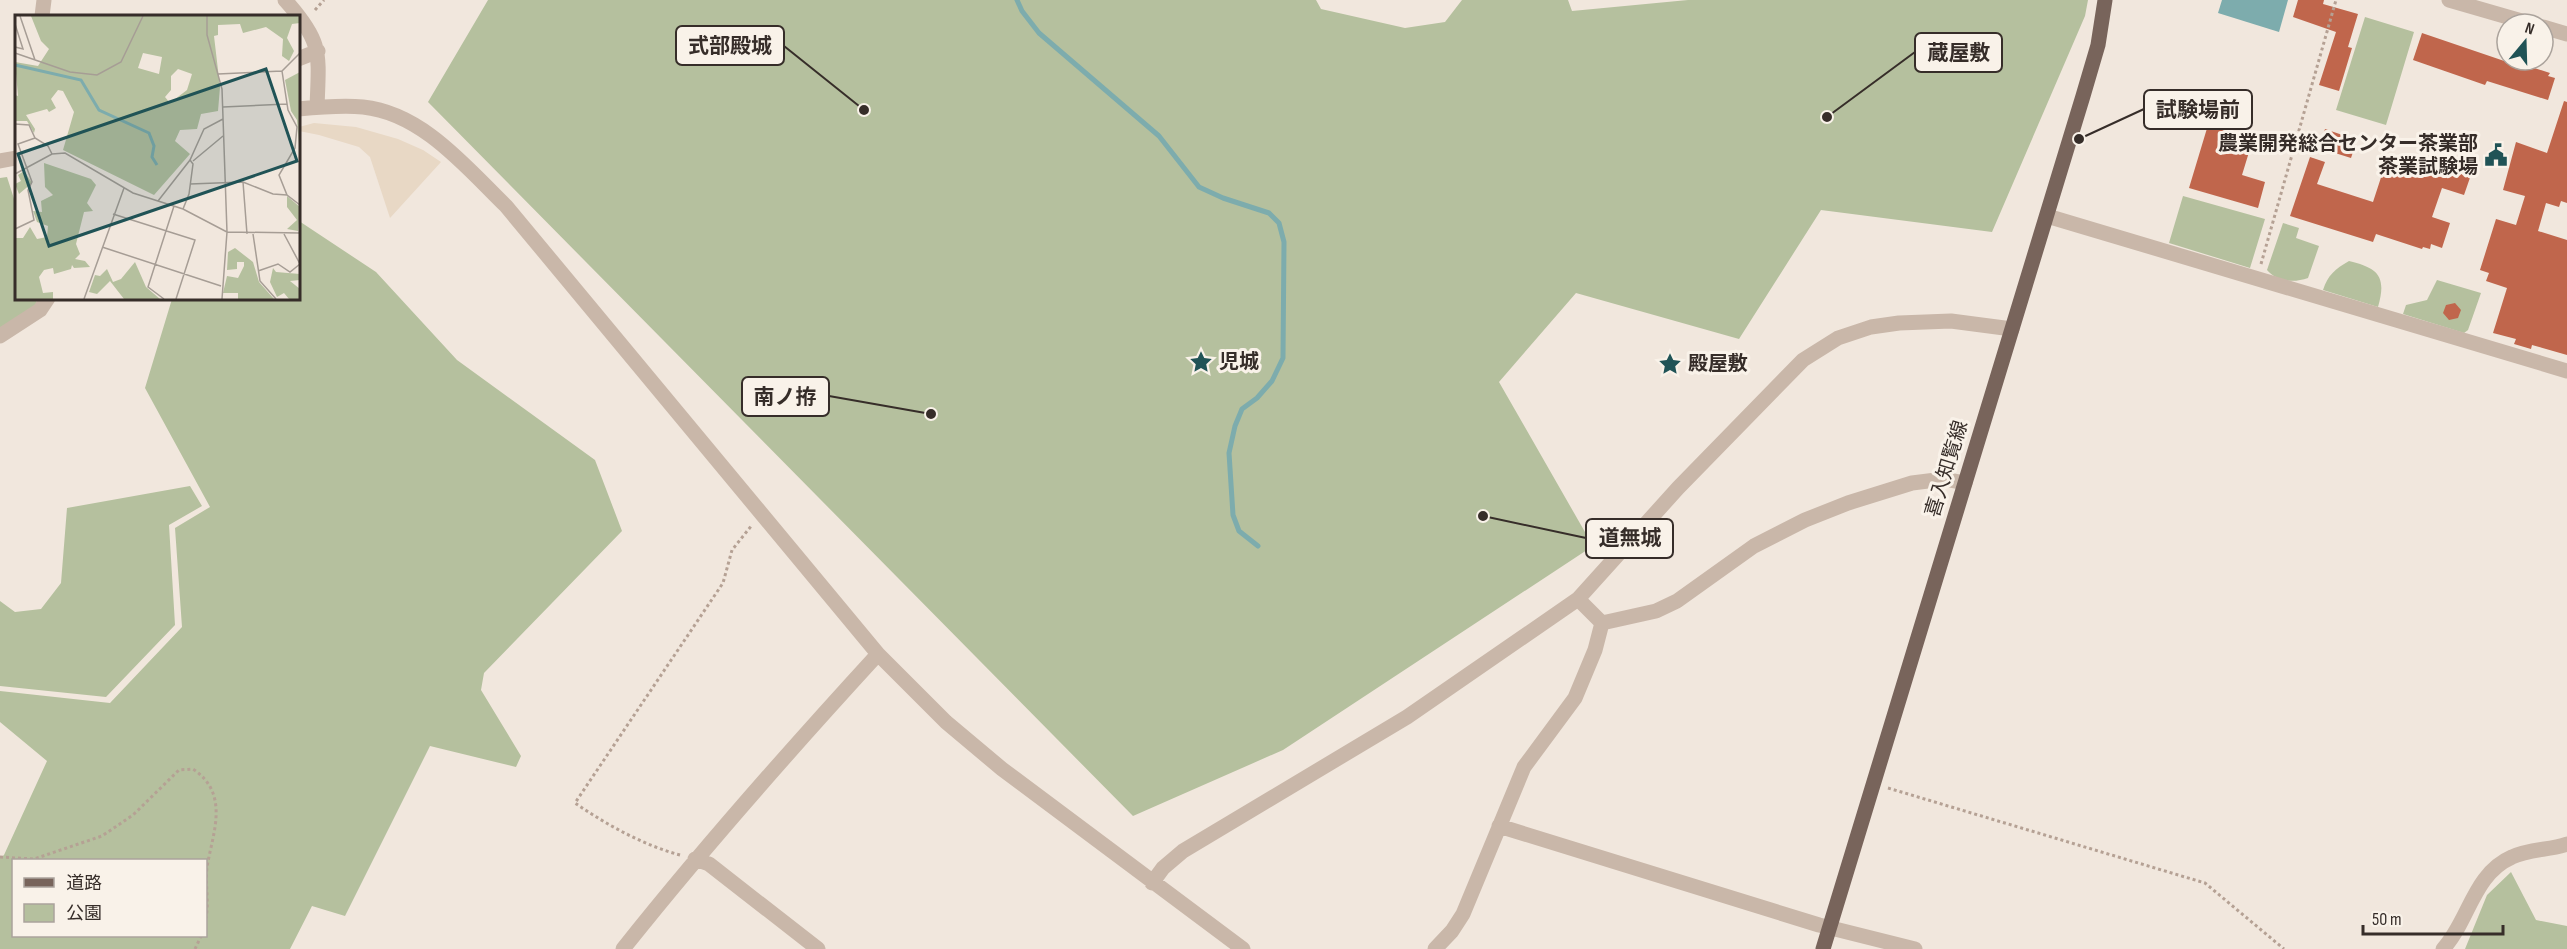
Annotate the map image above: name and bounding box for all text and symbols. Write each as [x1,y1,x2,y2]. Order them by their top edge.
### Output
north arrow [2495,12,2555,72]
inset map [15,15,300,300]
text: N [2522,19,2537,40]
callout: 式部殿城 [676,26,784,65]
callout: 蔵屋敷 [1915,33,2002,72]
text: 式部殿城 [688,34,772,59]
text: 蔵屋敷 [1928,41,1991,66]
callout: 試験場前 [2144,90,2252,129]
text: 試験場前 [2156,98,2240,123]
place label: 農業開発総合センター茶業部 茶業試験場 [2218,132,2478,179]
public building icon: 農業開発総合センター茶業部 茶業試験場 [2483,142,2509,168]
place icon: 児城 [1188,349,1214,375]
place label: 児城 [1219,350,1259,374]
place icon: 殿屋敷 [1657,351,1683,377]
place label: 殿屋敷 [1688,352,1748,376]
callout: 南ノ拵 [742,377,829,416]
text: 南ノ拵 [754,385,817,410]
street label: 喜入知覧線 [1921,418,1973,520]
callout: 道無城 [1586,519,1673,558]
text: 道無城 [1599,526,1662,551]
legend [12,859,207,937]
text: 道路 [66,873,102,894]
scale bar [2363,898,2502,936]
text: 公園 [66,903,102,924]
text: 50 m [2372,909,2402,930]

